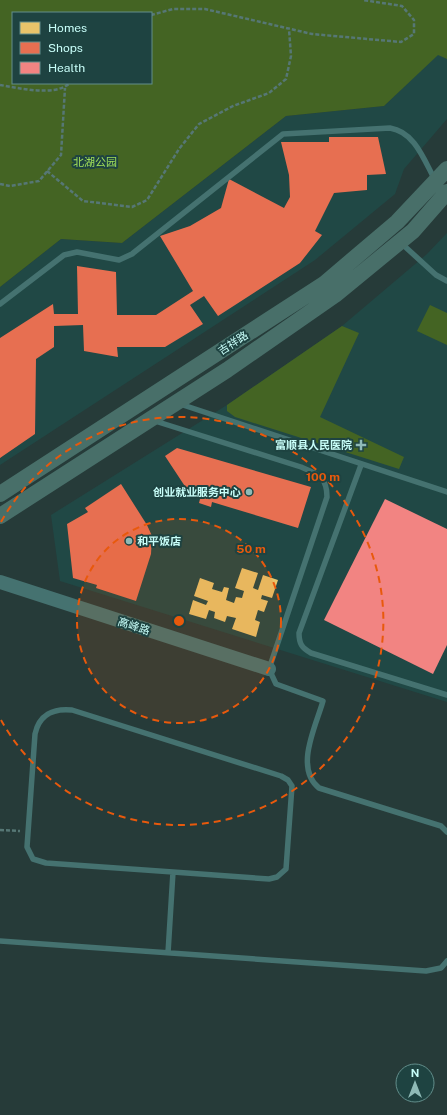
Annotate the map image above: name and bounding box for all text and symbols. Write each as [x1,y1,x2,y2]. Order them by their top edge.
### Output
legend [12,12,152,84]
text: Homes [48,21,87,35]
text: Shops [48,41,83,55]
text: Health [48,61,85,75]
park label: 北湖公园 [73,156,117,168]
street label: 吉祥路 [216,329,250,357]
place label: 富顺县人民医院 [275,439,352,451]
marker: 富顺县人民医院 [355,439,367,451]
text: 100 m [306,470,340,484]
place label: 创业就业服务中心 [153,486,241,498]
marker: 创业就业服务中心 [244,487,254,497]
place label: 和平饭店 [137,535,181,547]
marker: 和平饭店 [124,536,134,546]
text: 50 m [236,542,266,556]
centre of rings [172,614,186,628]
street label: 高峰路 [116,615,152,637]
north arrow [395,1063,435,1103]
text: N [411,1067,419,1079]

